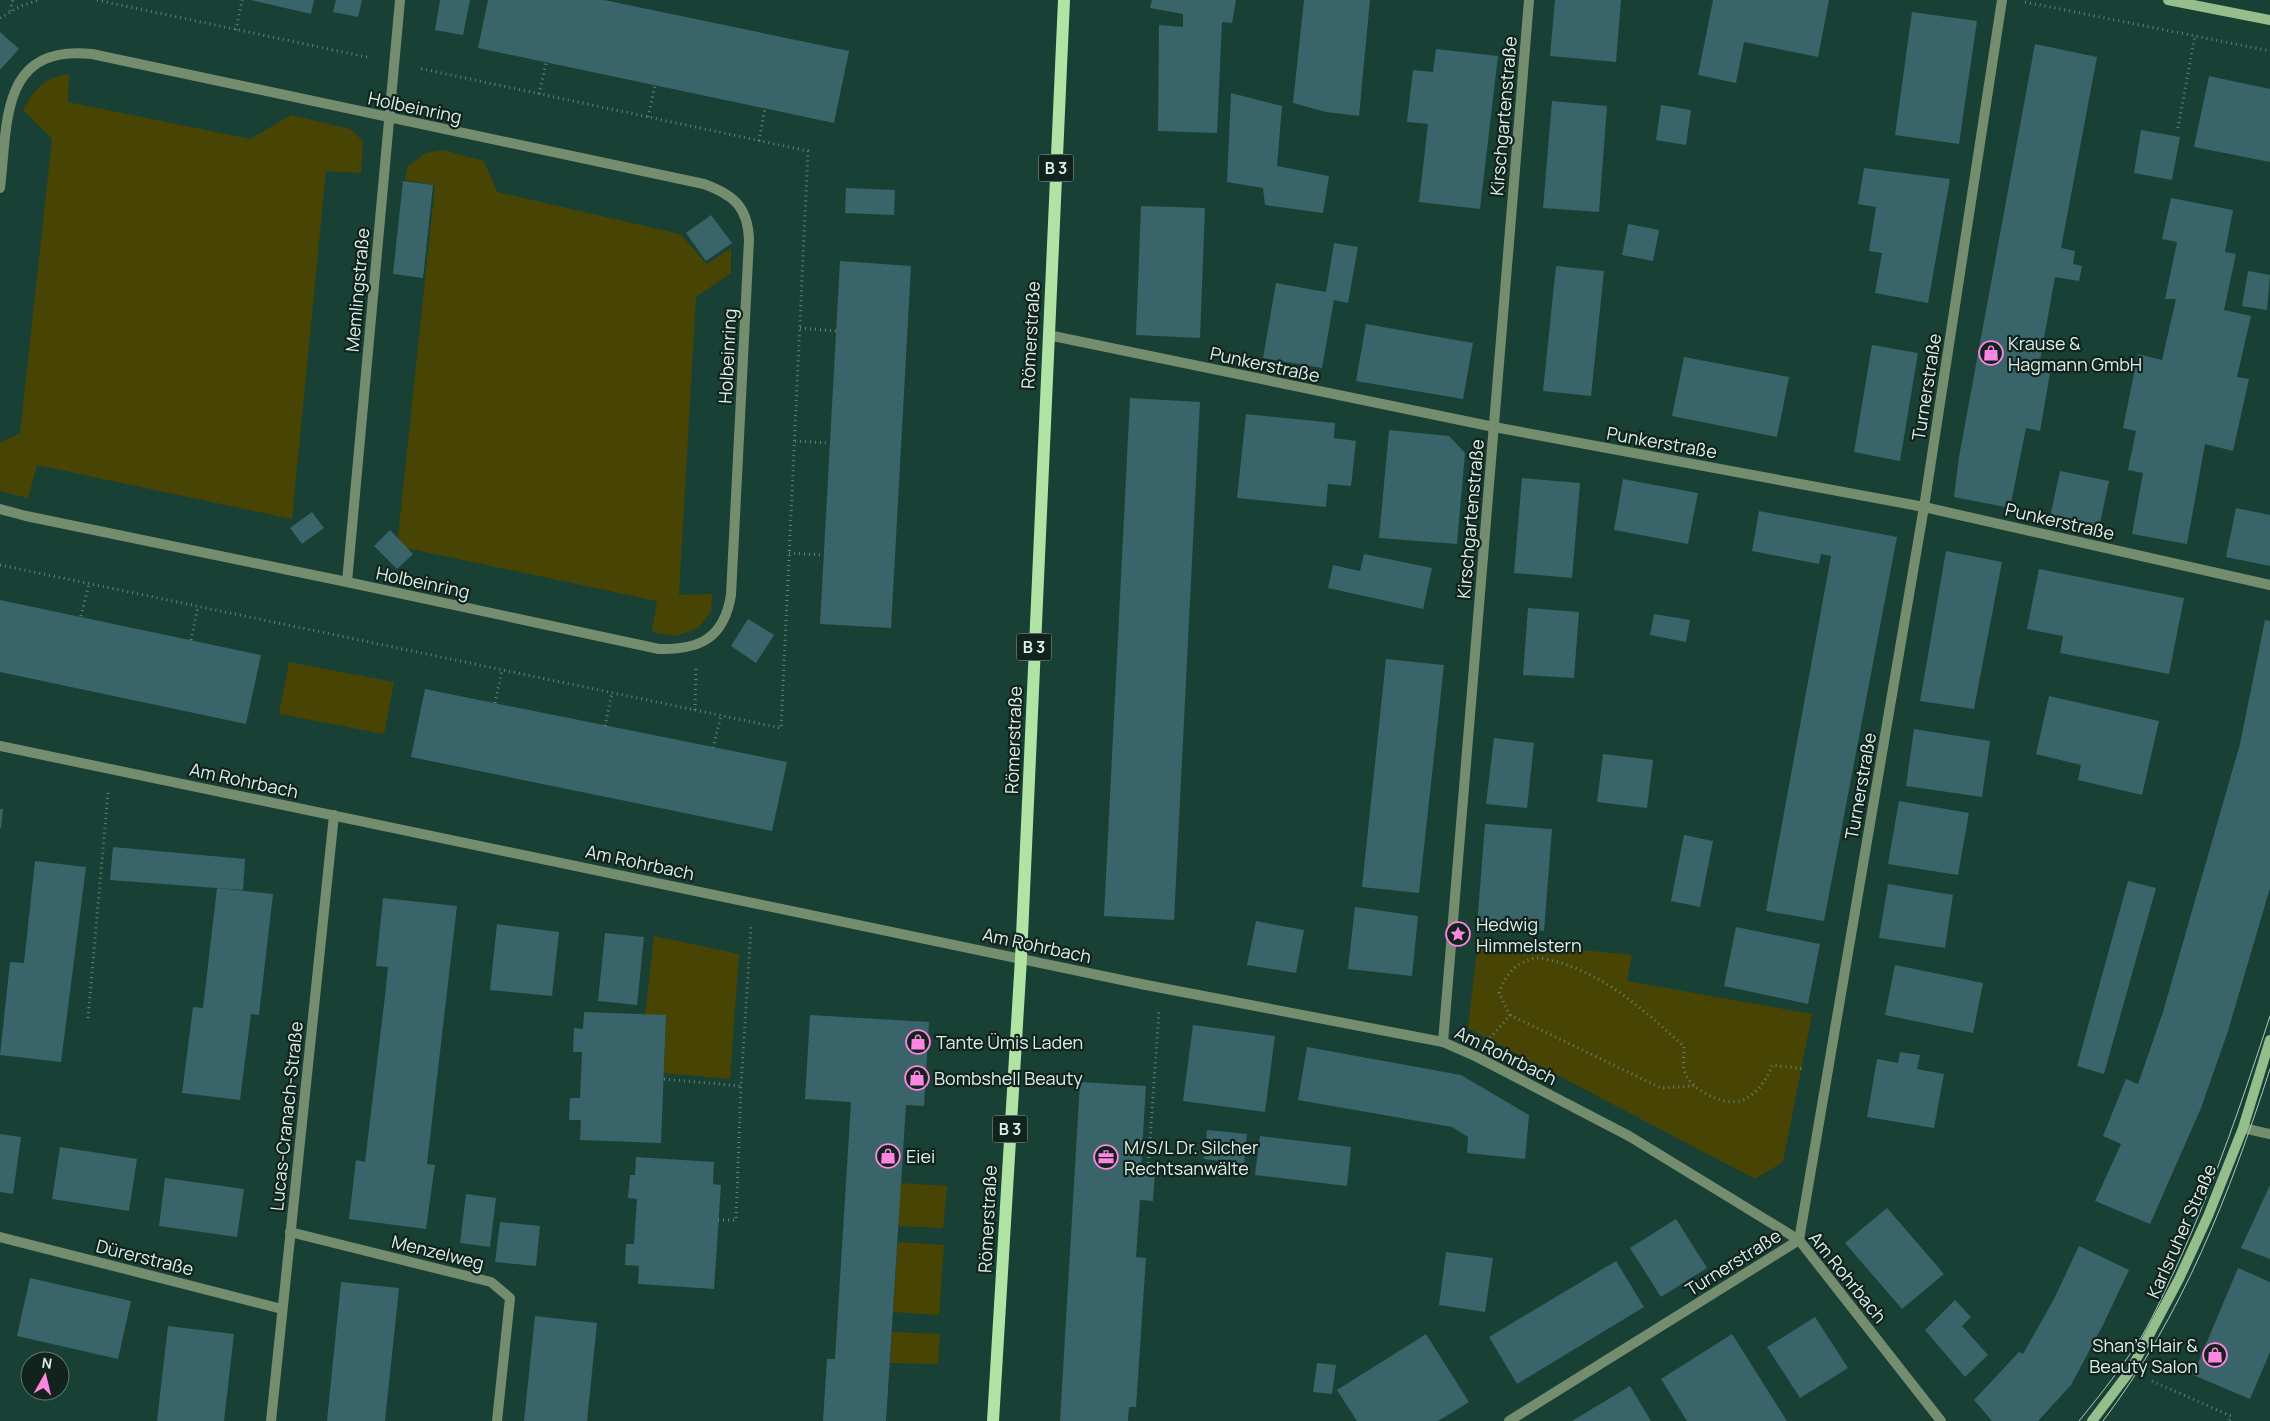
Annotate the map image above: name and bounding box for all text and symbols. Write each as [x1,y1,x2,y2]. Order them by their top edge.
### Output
street label: Kirschgartenstraße [1484,35,1522,197]
street label: Holbeinring [366,85,464,129]
road number: B 3 [1038,154,1074,182]
street label: Memlingstraße [340,227,374,353]
street label: Römerstraße [1015,280,1045,390]
street label: Holbeinring [713,308,741,404]
place label: Krause & Hagmann GmbH [2008,331,2142,376]
street label: Turnerstraße [1906,332,1946,442]
shop icon: Krause & Hagmann GmbH [1978,340,2004,366]
street label: Punkerstraße [1208,341,1322,387]
street label: Punkerstraße [1605,420,1719,464]
street label: Kirschgartenstraße [1451,438,1489,600]
street label: Punkerstraße [2003,497,2117,545]
street label: Holbeinring [374,560,472,604]
road number: B 3 [1016,634,1052,660]
street label: Römerstraße [999,686,1027,794]
street label: Turnerstraße [1839,731,1881,841]
street label: Am Rohrbach [187,757,301,803]
street label: Am Rohrbach [583,839,697,885]
place label: Hedwig Himmelstern [1476,912,1582,957]
place icon: Hedwig Himmelstern [1445,921,1471,947]
street label: Am Rohrbach [980,922,1094,968]
street label: Lucas-Cranach-Straße [264,1020,308,1212]
street label: Am Rohrbach [1451,1020,1561,1090]
shop icon: Tante Ümis Laden [905,1029,931,1055]
place label: Tante Ümis Laden [936,1030,1083,1054]
shop icon: Bombshell Beauty [904,1065,930,1091]
place label: Bombshell Beauty [934,1066,1083,1090]
road number: B 3 [992,1116,1028,1142]
place label: M/S/L Dr. Silcher Rechtsanwälte [1124,1135,1259,1180]
shop icon: Eiei [875,1143,901,1169]
place label: Eiei [906,1144,935,1168]
office icon: M/S/L Dr. Silcher Rechtsanwälte [1093,1144,1119,1170]
street label: Karlsruher Straße [2141,1160,2221,1302]
street label: Römerstraße [972,1164,1002,1274]
street label: Turnerstraße [1681,1223,1785,1301]
street label: Am Rohrbach [1804,1226,1892,1328]
street label: Menzelweg [389,1229,487,1275]
street label: Dürerstraße [94,1233,196,1281]
place label: Shan's Hair & Beauty Salon [2089,1333,2198,1378]
shop icon: Shan's Hair & Beauty Salon [2202,1342,2228,1368]
north arrow [20,1351,70,1401]
text: N [41,1353,53,1373]

